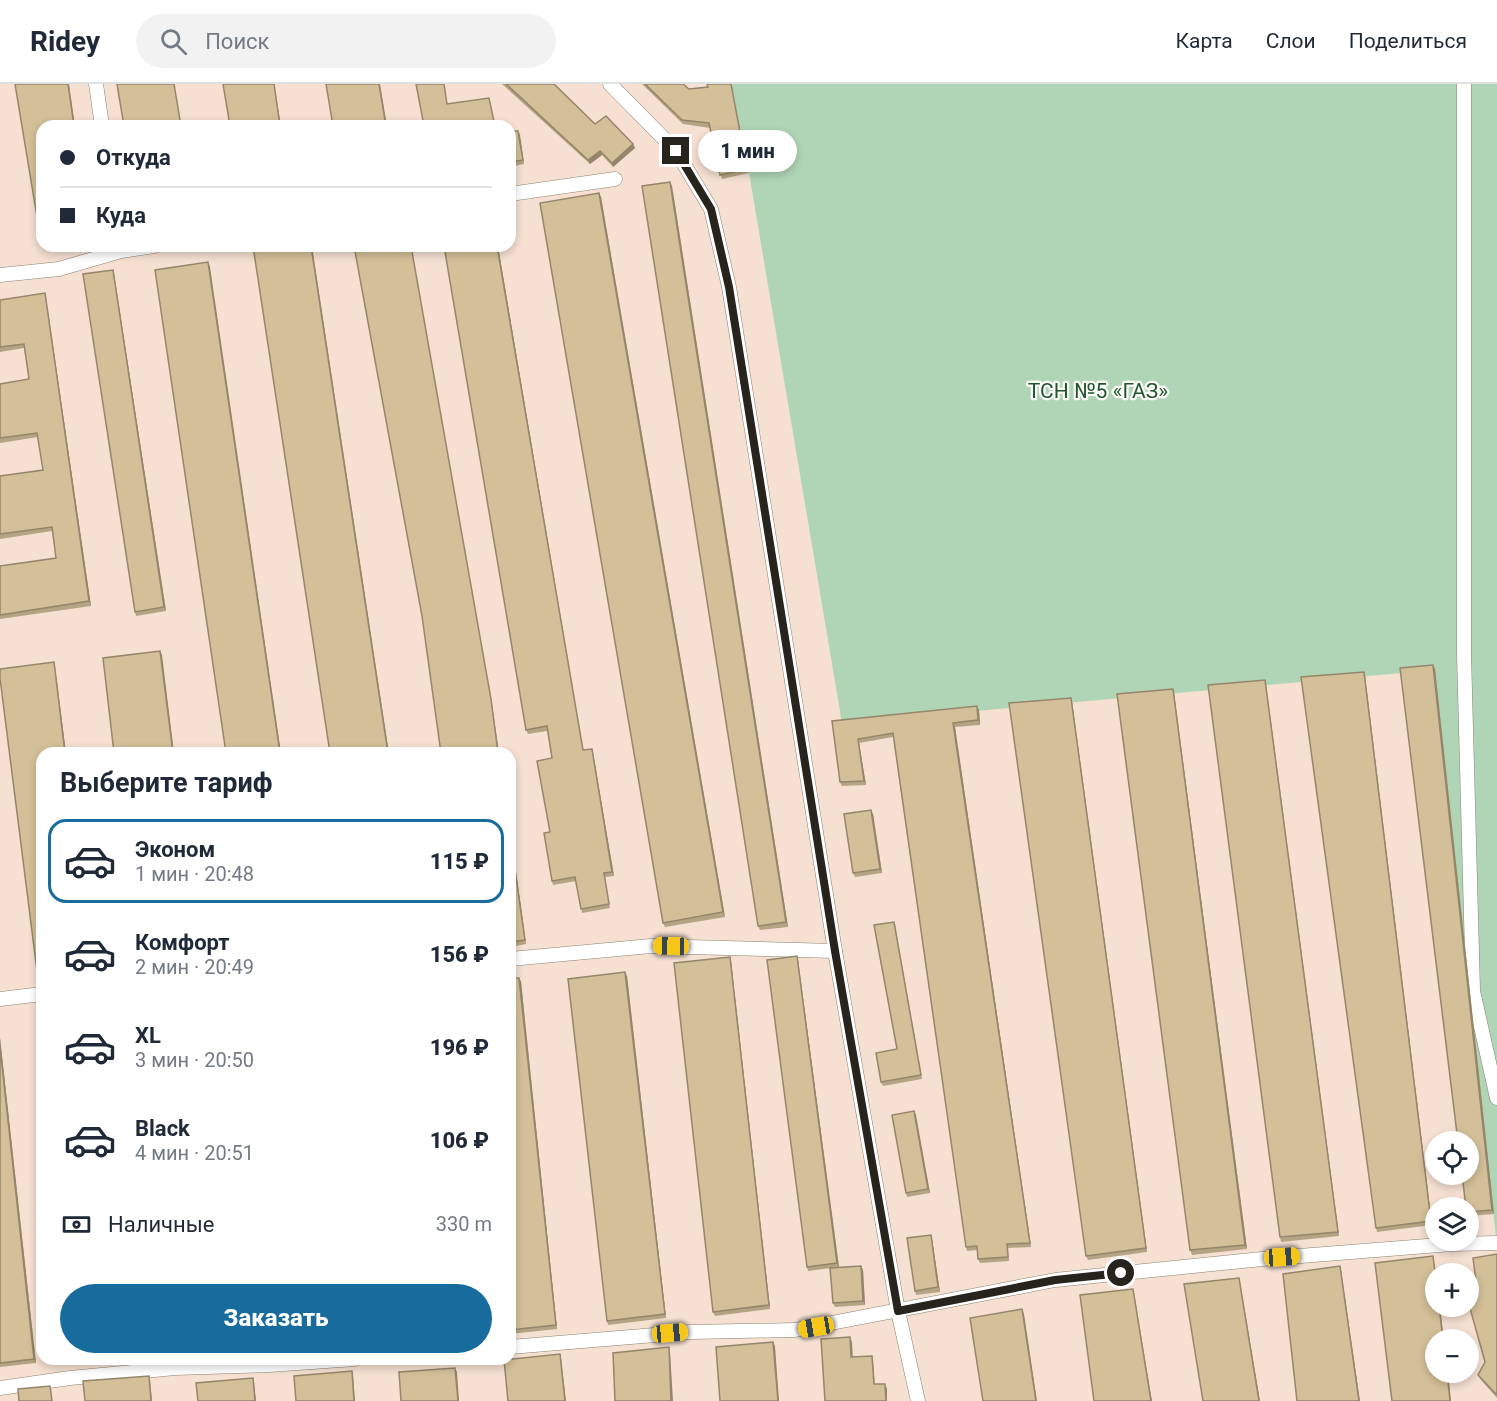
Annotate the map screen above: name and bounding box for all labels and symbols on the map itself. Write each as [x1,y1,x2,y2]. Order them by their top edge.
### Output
callout: 1 мин [697,130,796,172]
route end [662,137,689,164]
park label: ТСН №5 «ГАЗ» [1028,379,1168,403]
car [653,937,689,955]
car [1263,1247,1301,1267]
route start [1107,1259,1134,1286]
car [797,1315,835,1339]
car [651,1322,689,1344]

